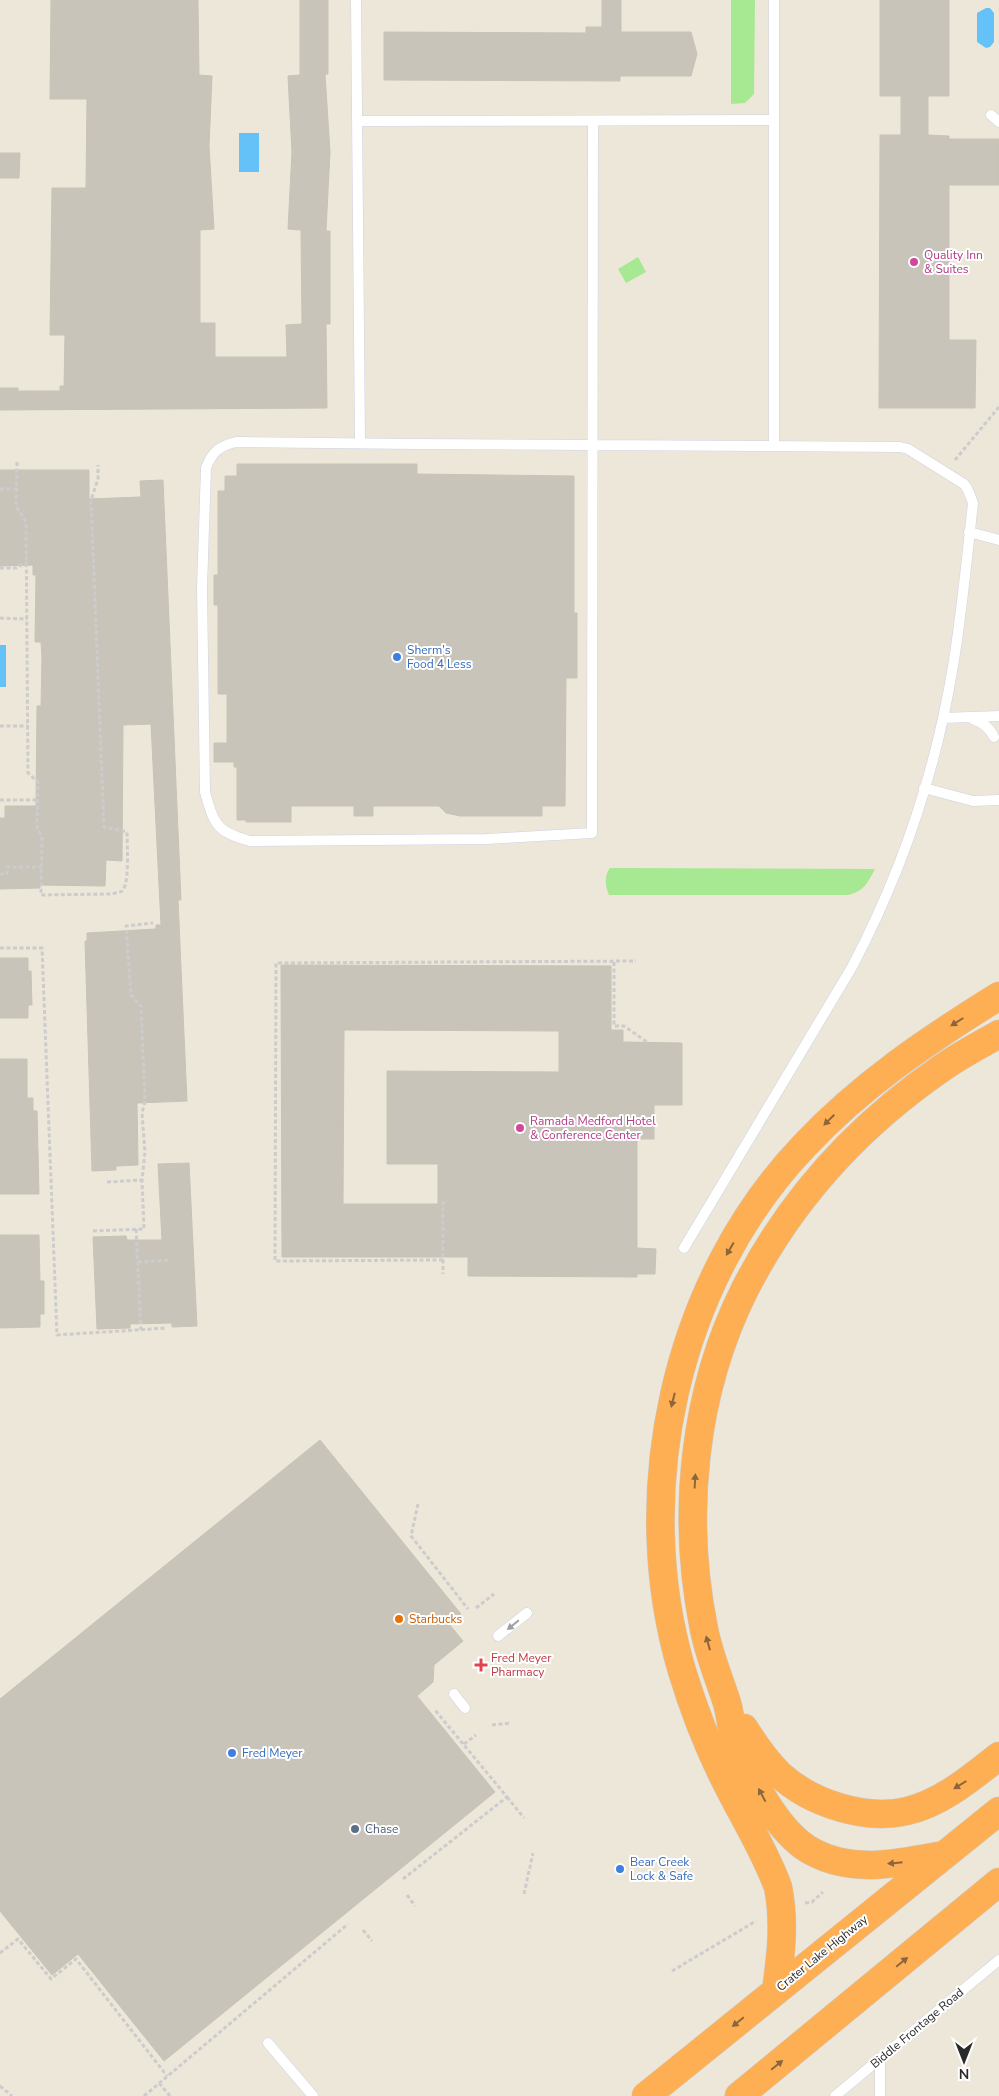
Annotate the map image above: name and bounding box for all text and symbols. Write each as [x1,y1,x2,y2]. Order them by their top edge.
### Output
place label: Quality Inn & Suites [924,247,983,277]
marker: Quality Inn & Suites [908,256,920,268]
place label: Sherm's Food 4 Less [407,642,472,672]
marker: Sherm's Food 4 Less [391,651,403,663]
one-way arrow [951,1017,964,1026]
place label: Ramada Medford Hotel & Conference Center [530,1113,656,1143]
one-way arrow [823,1114,835,1126]
marker: Ramada Medford Hotel & Conference Center [514,1122,526,1134]
one-way arrow [726,1242,735,1255]
one-way arrow [669,1392,677,1407]
one-way arrow [691,1473,699,1489]
place label: Starbucks [409,1611,462,1627]
marker: Starbucks [393,1613,405,1625]
one-way arrow [506,1619,519,1630]
one-way arrow [703,1635,711,1650]
place label: Fred Meyer Pharmacy [491,1650,552,1680]
marker: Fred Meyer Pharmacy [475,1659,487,1671]
place label: Fred Meyer [242,1745,303,1761]
marker: Fred Meyer [226,1747,238,1759]
one-way arrow [953,1781,967,1790]
one-way arrow [758,1788,766,1802]
place label: Chase [365,1821,398,1837]
marker: Chase [349,1823,361,1835]
place label: Bear Creek Lock & Safe [630,1854,693,1884]
one-way arrow [887,1859,903,1867]
marker: Bear Creek Lock & Safe [614,1863,626,1875]
street label: Crater Lake Highway [773,1911,872,1995]
one-way arrow [896,1956,909,1967]
street label: Biddle Frontage Road [867,1984,967,2072]
one-way arrow [732,2016,745,2027]
north arrow [939,2036,989,2086]
one-way arrow [771,2060,783,2071]
text: N [959,2064,969,2083]

